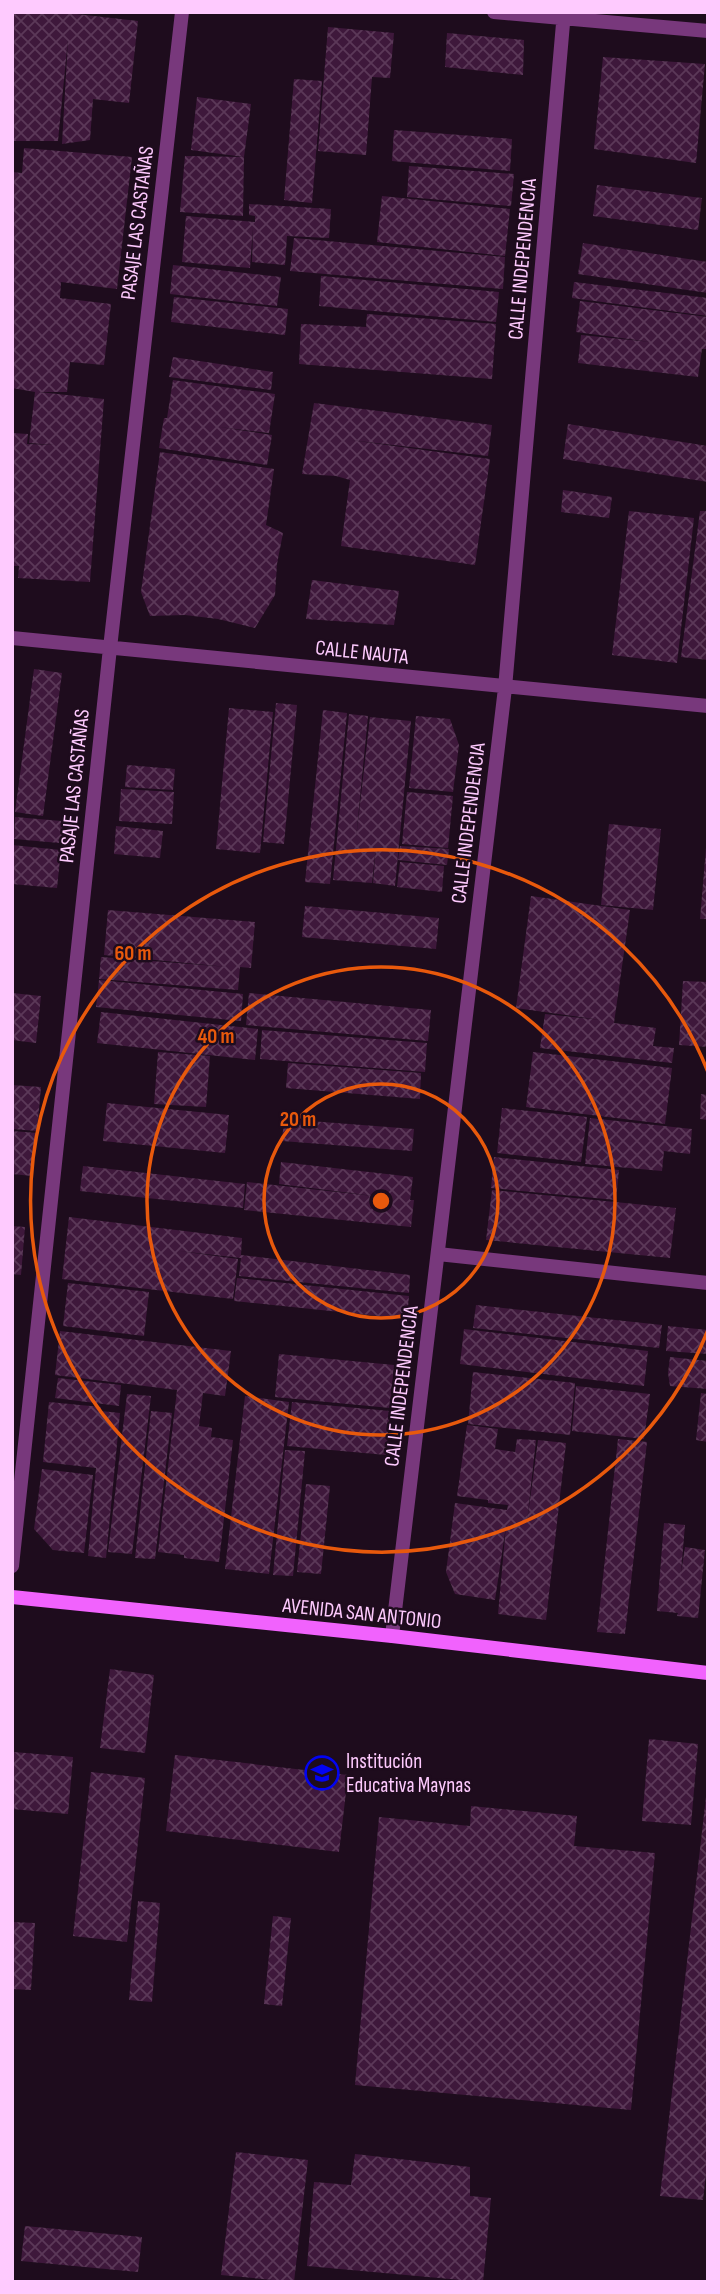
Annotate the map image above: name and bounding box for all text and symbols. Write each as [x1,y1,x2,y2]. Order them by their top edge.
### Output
street label: PASAJE LAS CASTAÑAS [116,145,159,301]
street label: CALLE INDEPENDENCIA [503,176,542,341]
street label: CALLE NAUTA [314,635,411,670]
street label: PASAJE LAS CASTAÑAS [54,708,95,864]
street label: CALLE INDEPENDENCIA [446,740,491,905]
text: 60 m [114,941,152,966]
text: 40 m [198,1024,234,1049]
text: 20 m [280,1107,316,1132]
centre of rings [369,1189,393,1213]
street label: CALLE INDEPENDENCIA [379,1303,424,1468]
street label: AVENIDA SAN ANTONIO [280,1593,443,1634]
place label: Institución Educativa Maynas [346,1749,471,1798]
school or university icon: Institución Educativa Maynas [303,1754,341,1792]

